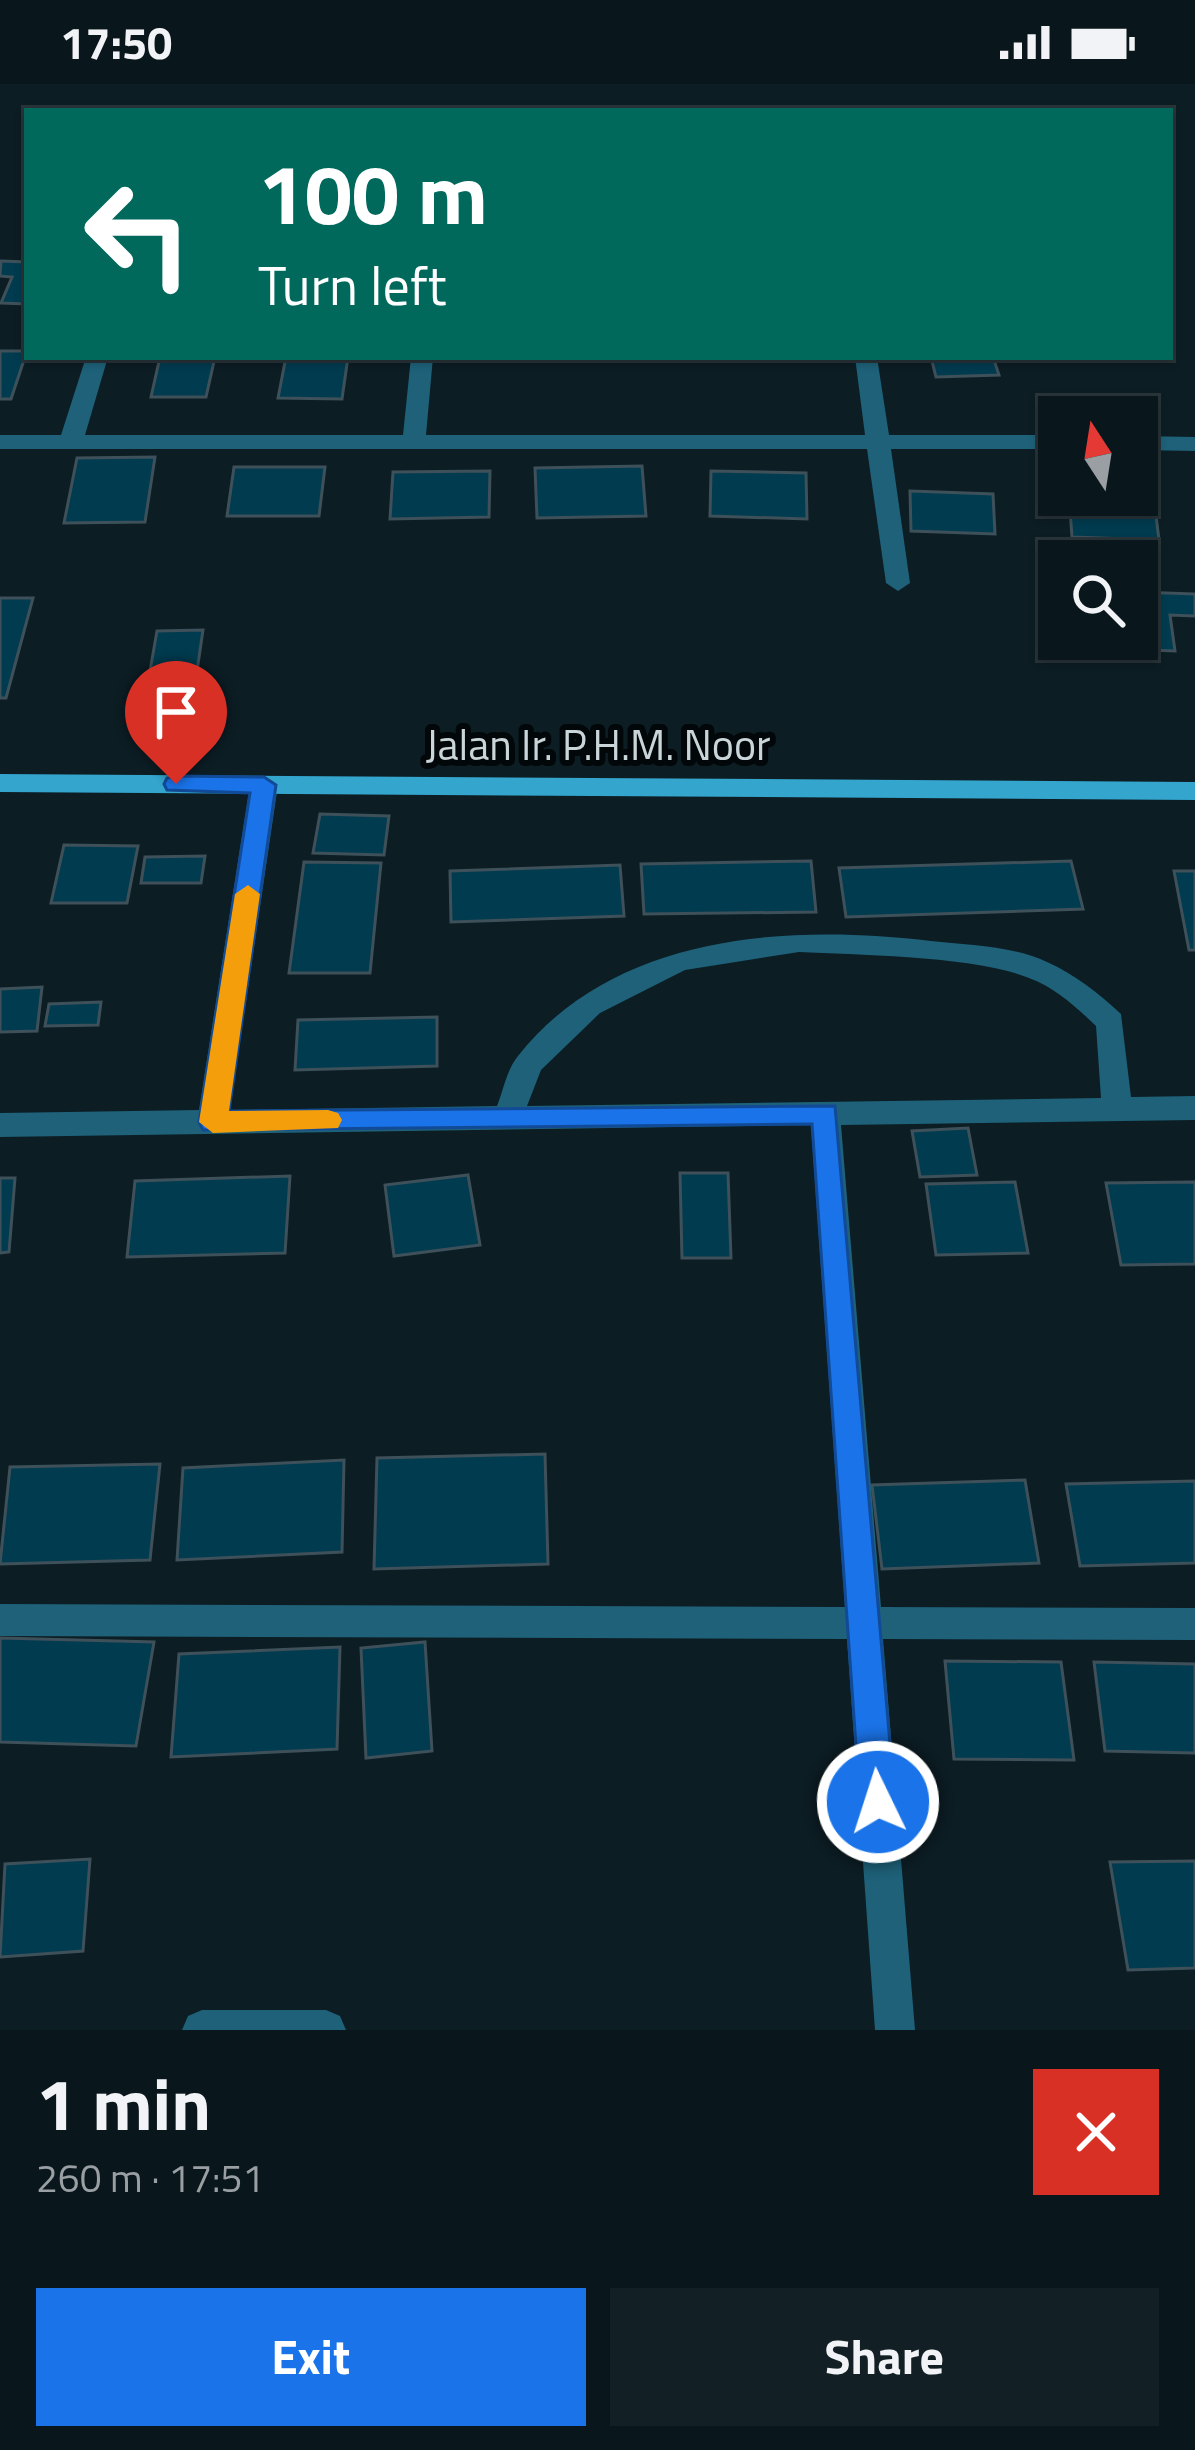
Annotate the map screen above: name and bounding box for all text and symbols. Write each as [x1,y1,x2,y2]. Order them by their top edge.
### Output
text: 17:50 [60,8,172,76]
text: 100 m [258,129,488,257]
icon: left [60,156,216,312]
text: Turn left [258,244,447,326]
north arrow [1038,396,1158,516]
map controls [1038,396,1158,660]
button: search [1038,540,1158,660]
pin [125,661,227,784]
icon: arrive [143,679,209,745]
street label: Jalan Ir. P.H.M. Noor [425,712,771,776]
position arrow [815,1739,941,1865]
text: 1 min [36,2048,211,2158]
button: close [1033,2069,1159,2195]
text: 260 m · 17:51 [36,2148,264,2207]
button: Exit [36,2288,586,2426]
button: Share [610,2288,1159,2426]

